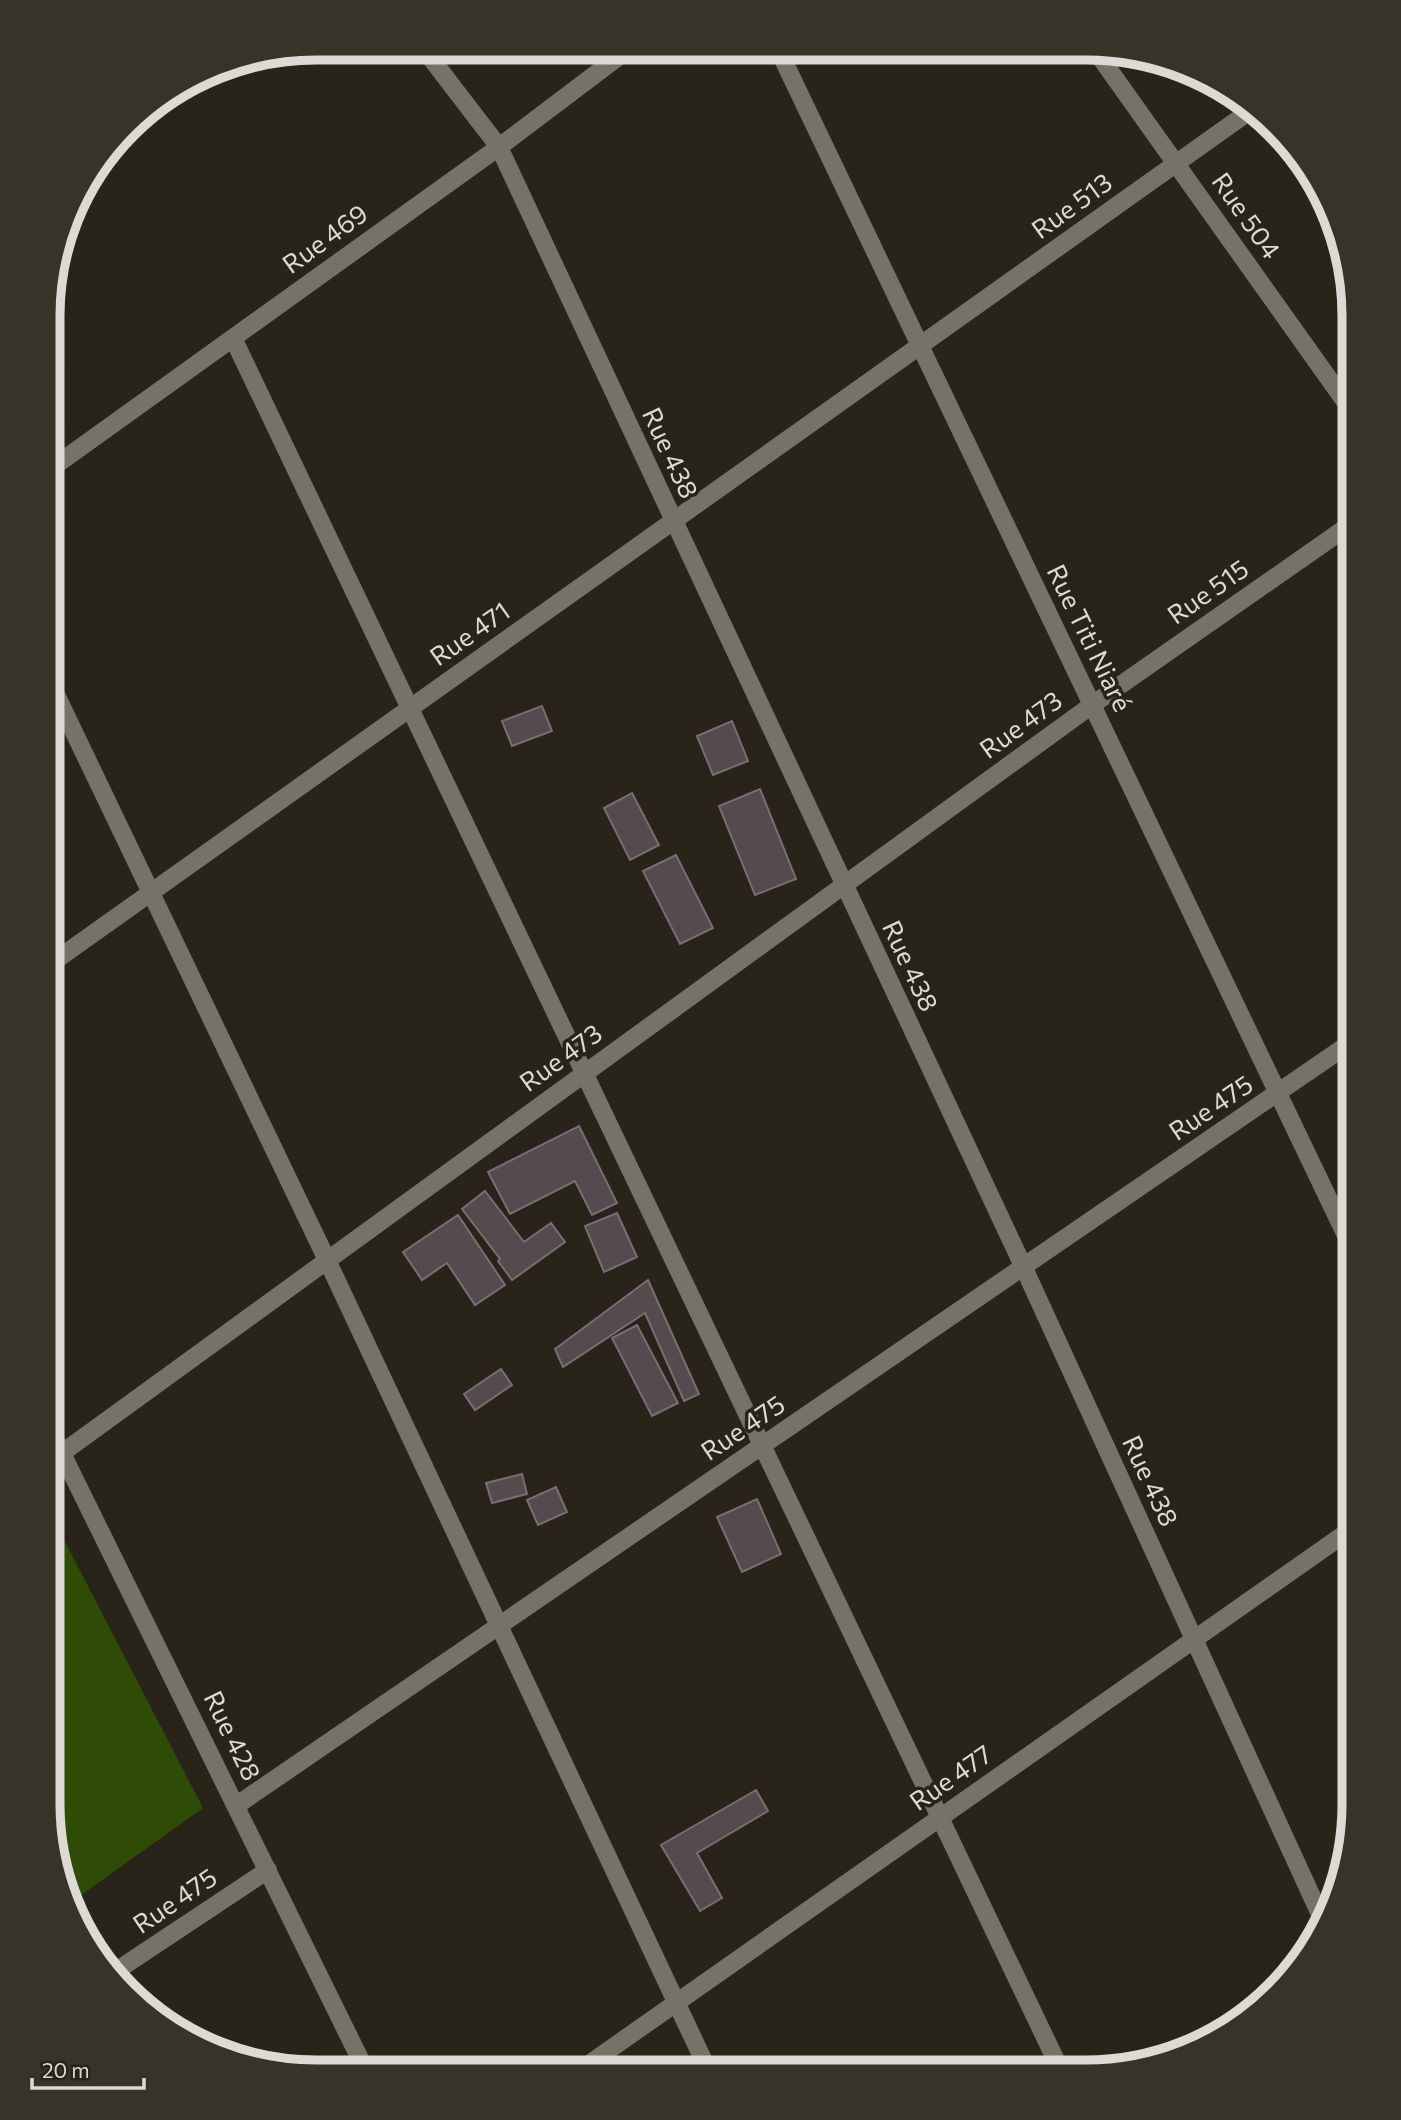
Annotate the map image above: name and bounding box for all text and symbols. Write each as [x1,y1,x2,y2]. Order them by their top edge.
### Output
street label: Rue 513 [1025,165,1117,244]
street label: Rue 504 [1206,166,1288,264]
street label: Rue 469 [276,197,373,279]
street label: Rue 438 [637,402,706,503]
street label: Rue 515 [1161,552,1253,630]
street label: Rue Titi Niaré [1041,559,1139,716]
street label: Rue 471 [423,594,515,671]
street label: Rue 473 [973,684,1067,764]
street label: Rue 438 [877,915,946,1016]
street label: Rue 473 [513,1017,607,1097]
street label: Rue 475 [1162,1068,1258,1146]
street label: Rue 475 [694,1388,790,1466]
street label: Rue 438 [1117,1430,1186,1531]
street label: Rue 428 [198,1685,268,1785]
street label: Rue 477 [903,1737,997,1816]
street label: Rue 475 [126,1861,222,1939]
scale bar [32,2046,144,2090]
text: 20 m [42,2057,90,2082]

